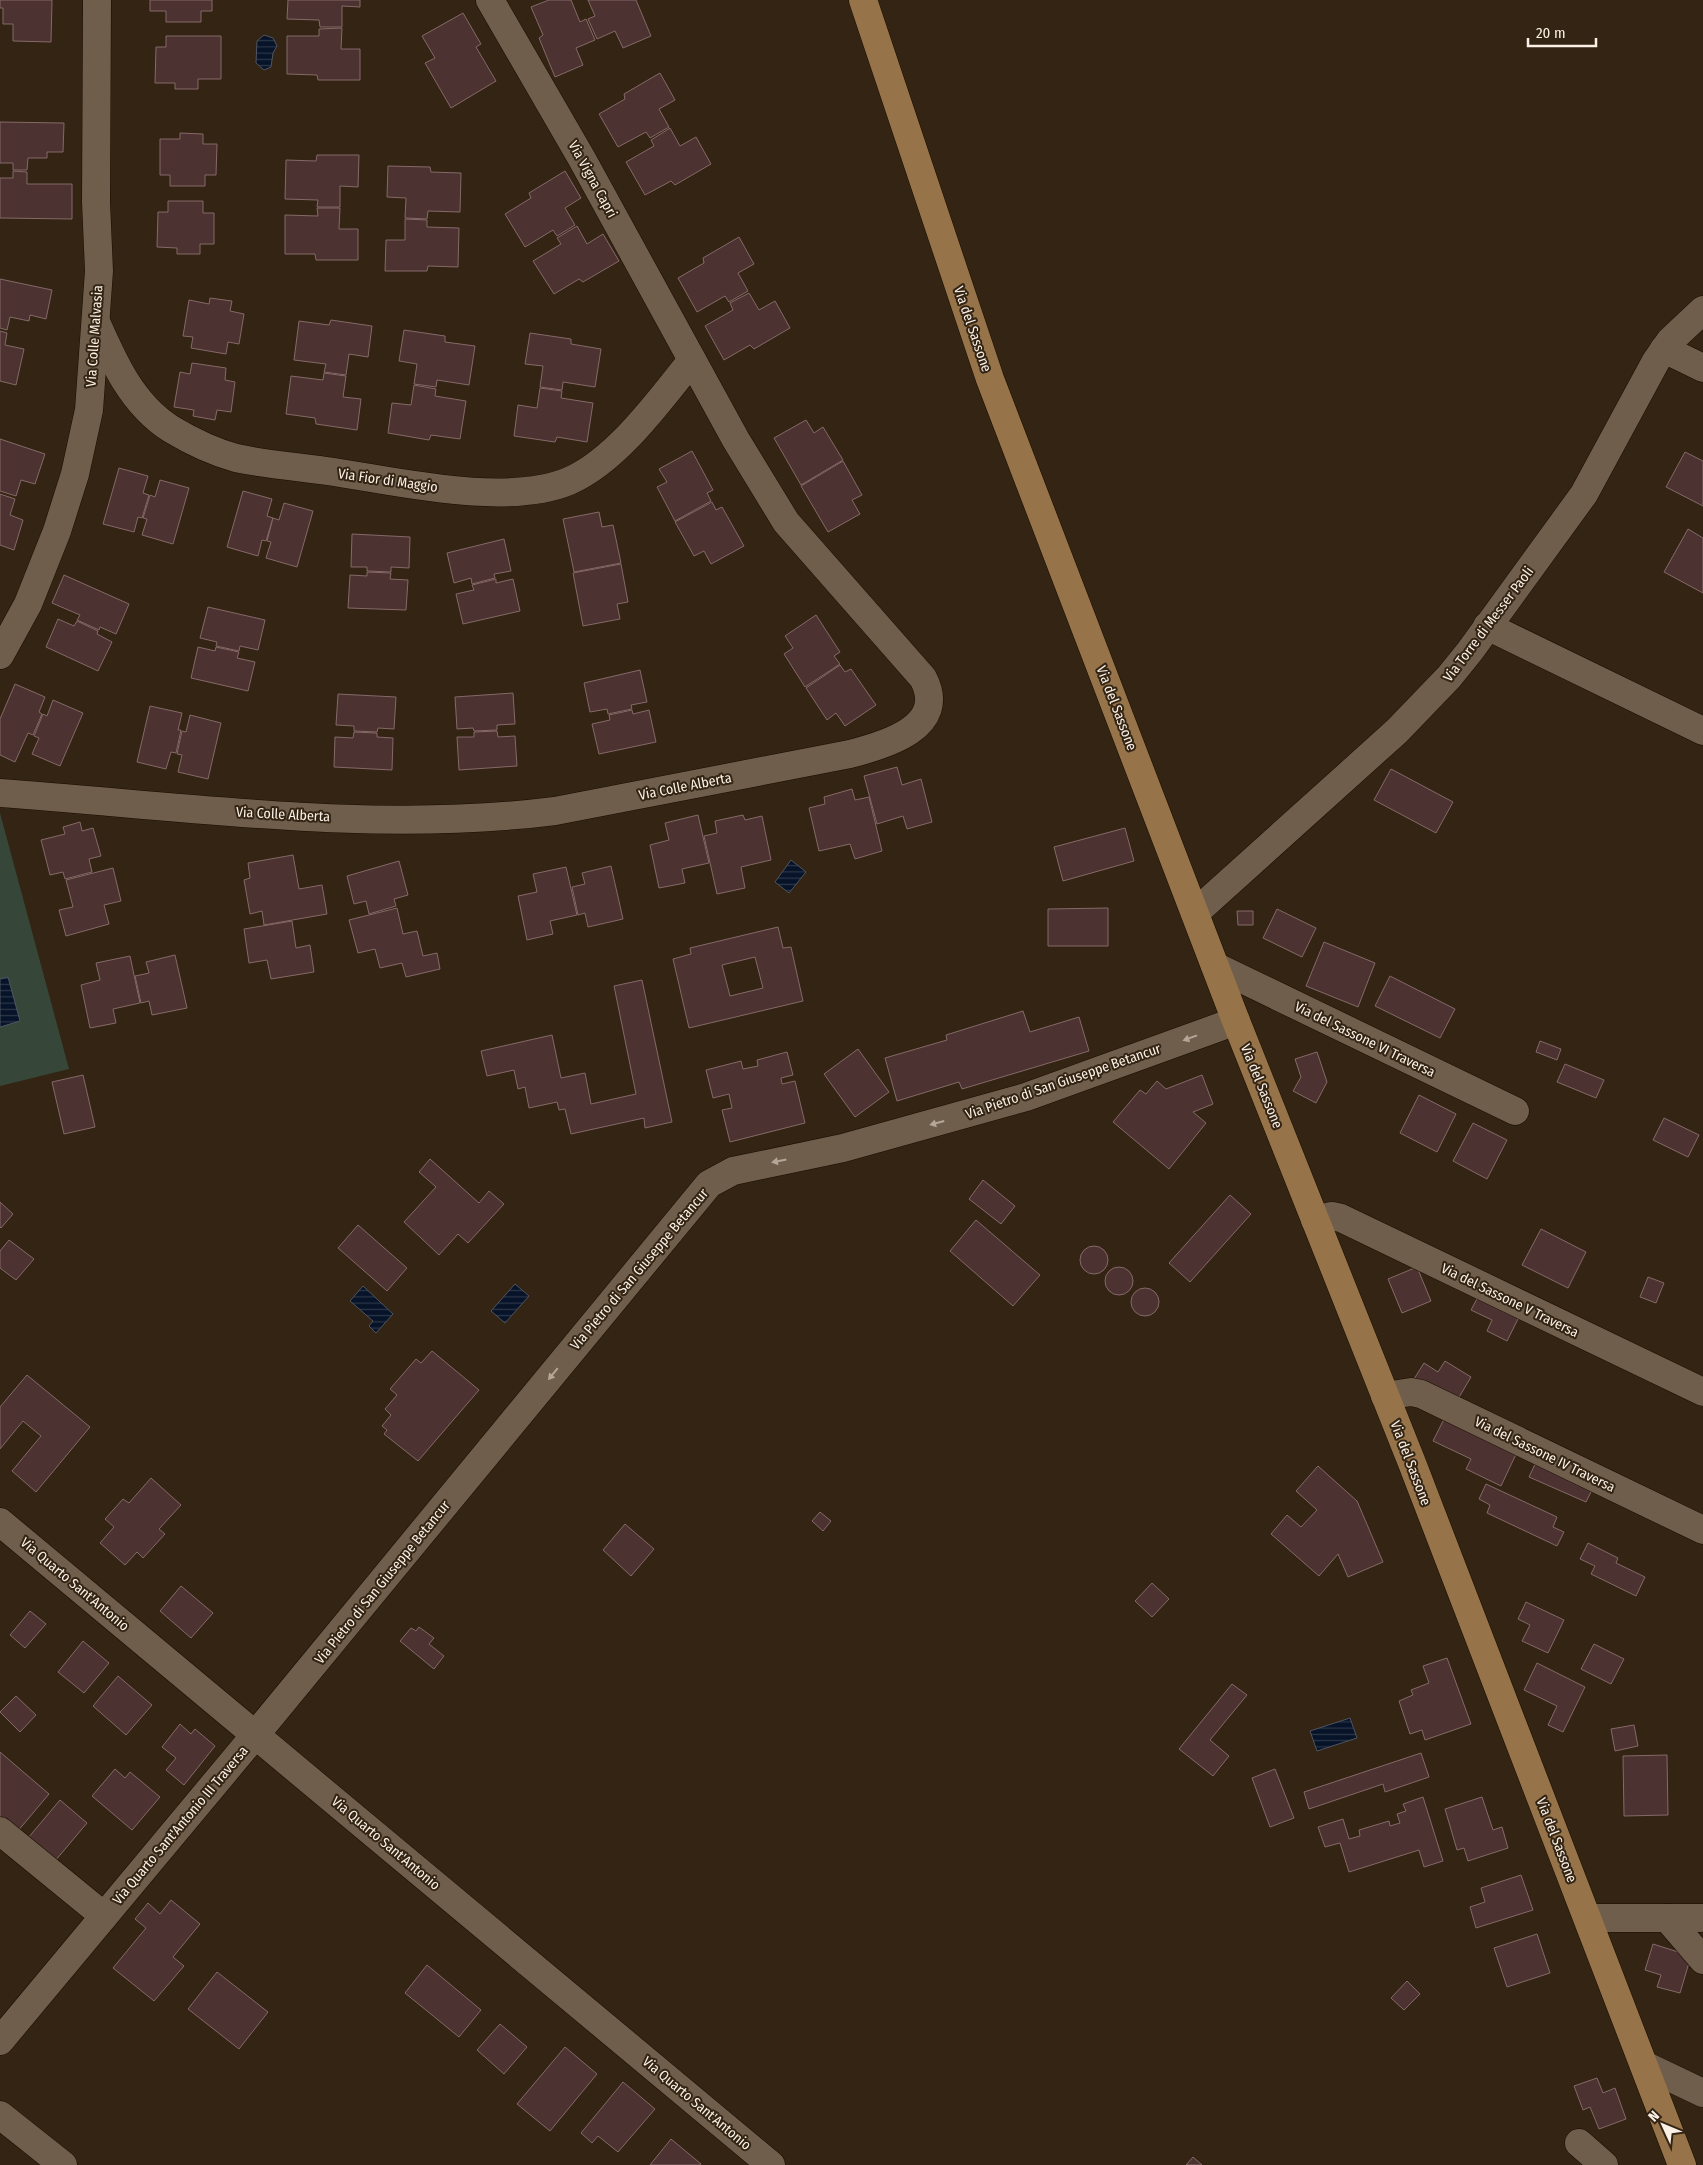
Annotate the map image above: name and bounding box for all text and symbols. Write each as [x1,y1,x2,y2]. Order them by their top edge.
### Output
scale bar [1528,15,1596,47]
text: 20 m [1536,24,1566,42]
street label: Via Vigna Capri [564,138,621,221]
street label: Via Colle Malvasia [82,284,107,387]
street label: Via del Sassone [950,284,995,374]
street label: Via Fior di Maggio [337,465,439,496]
street label: Via Torre di Messer Paoli [1440,563,1537,685]
street label: Via del Sassone [1093,663,1141,753]
street label: Via Colle Alberta [637,769,733,804]
street label: Via Colle Alberta [235,804,331,825]
street label: Via del Sassone VI Traversa [1292,998,1438,1081]
one-way arrow [1182,1034,1197,1042]
street label: Via Pietro di San Giuseppe Betancur [963,1040,1163,1123]
street label: Via del Sassone [1237,1042,1286,1131]
one-way arrow [929,1119,944,1127]
one-way arrow [771,1158,787,1166]
street label: Via Pietro di San Giuseppe Betancur [567,1185,712,1353]
street label: Via del Sassone V Traversa [1438,1260,1581,1341]
one-way arrow [547,1367,558,1380]
street label: Via del Sassone IV Traversa [1472,1413,1618,1496]
street label: Via del Sassone [1387,1418,1435,1508]
street label: Via Pietro di San Giuseppe Betancur [311,1497,454,1667]
street label: Via Quarto Sant'Antonio [17,1534,132,1635]
street label: Via Quarto Sant'Antonio III Traversa [109,1743,252,1908]
street label: Via Quarto Sant'Antonio [328,1793,443,1894]
street label: Via del Sassone [1533,1795,1581,1885]
street label: Via Quarto Sant'Antonio [639,2053,754,2154]
north arrow [1638,2100,1688,2150]
text: N [1645,2107,1663,2125]

